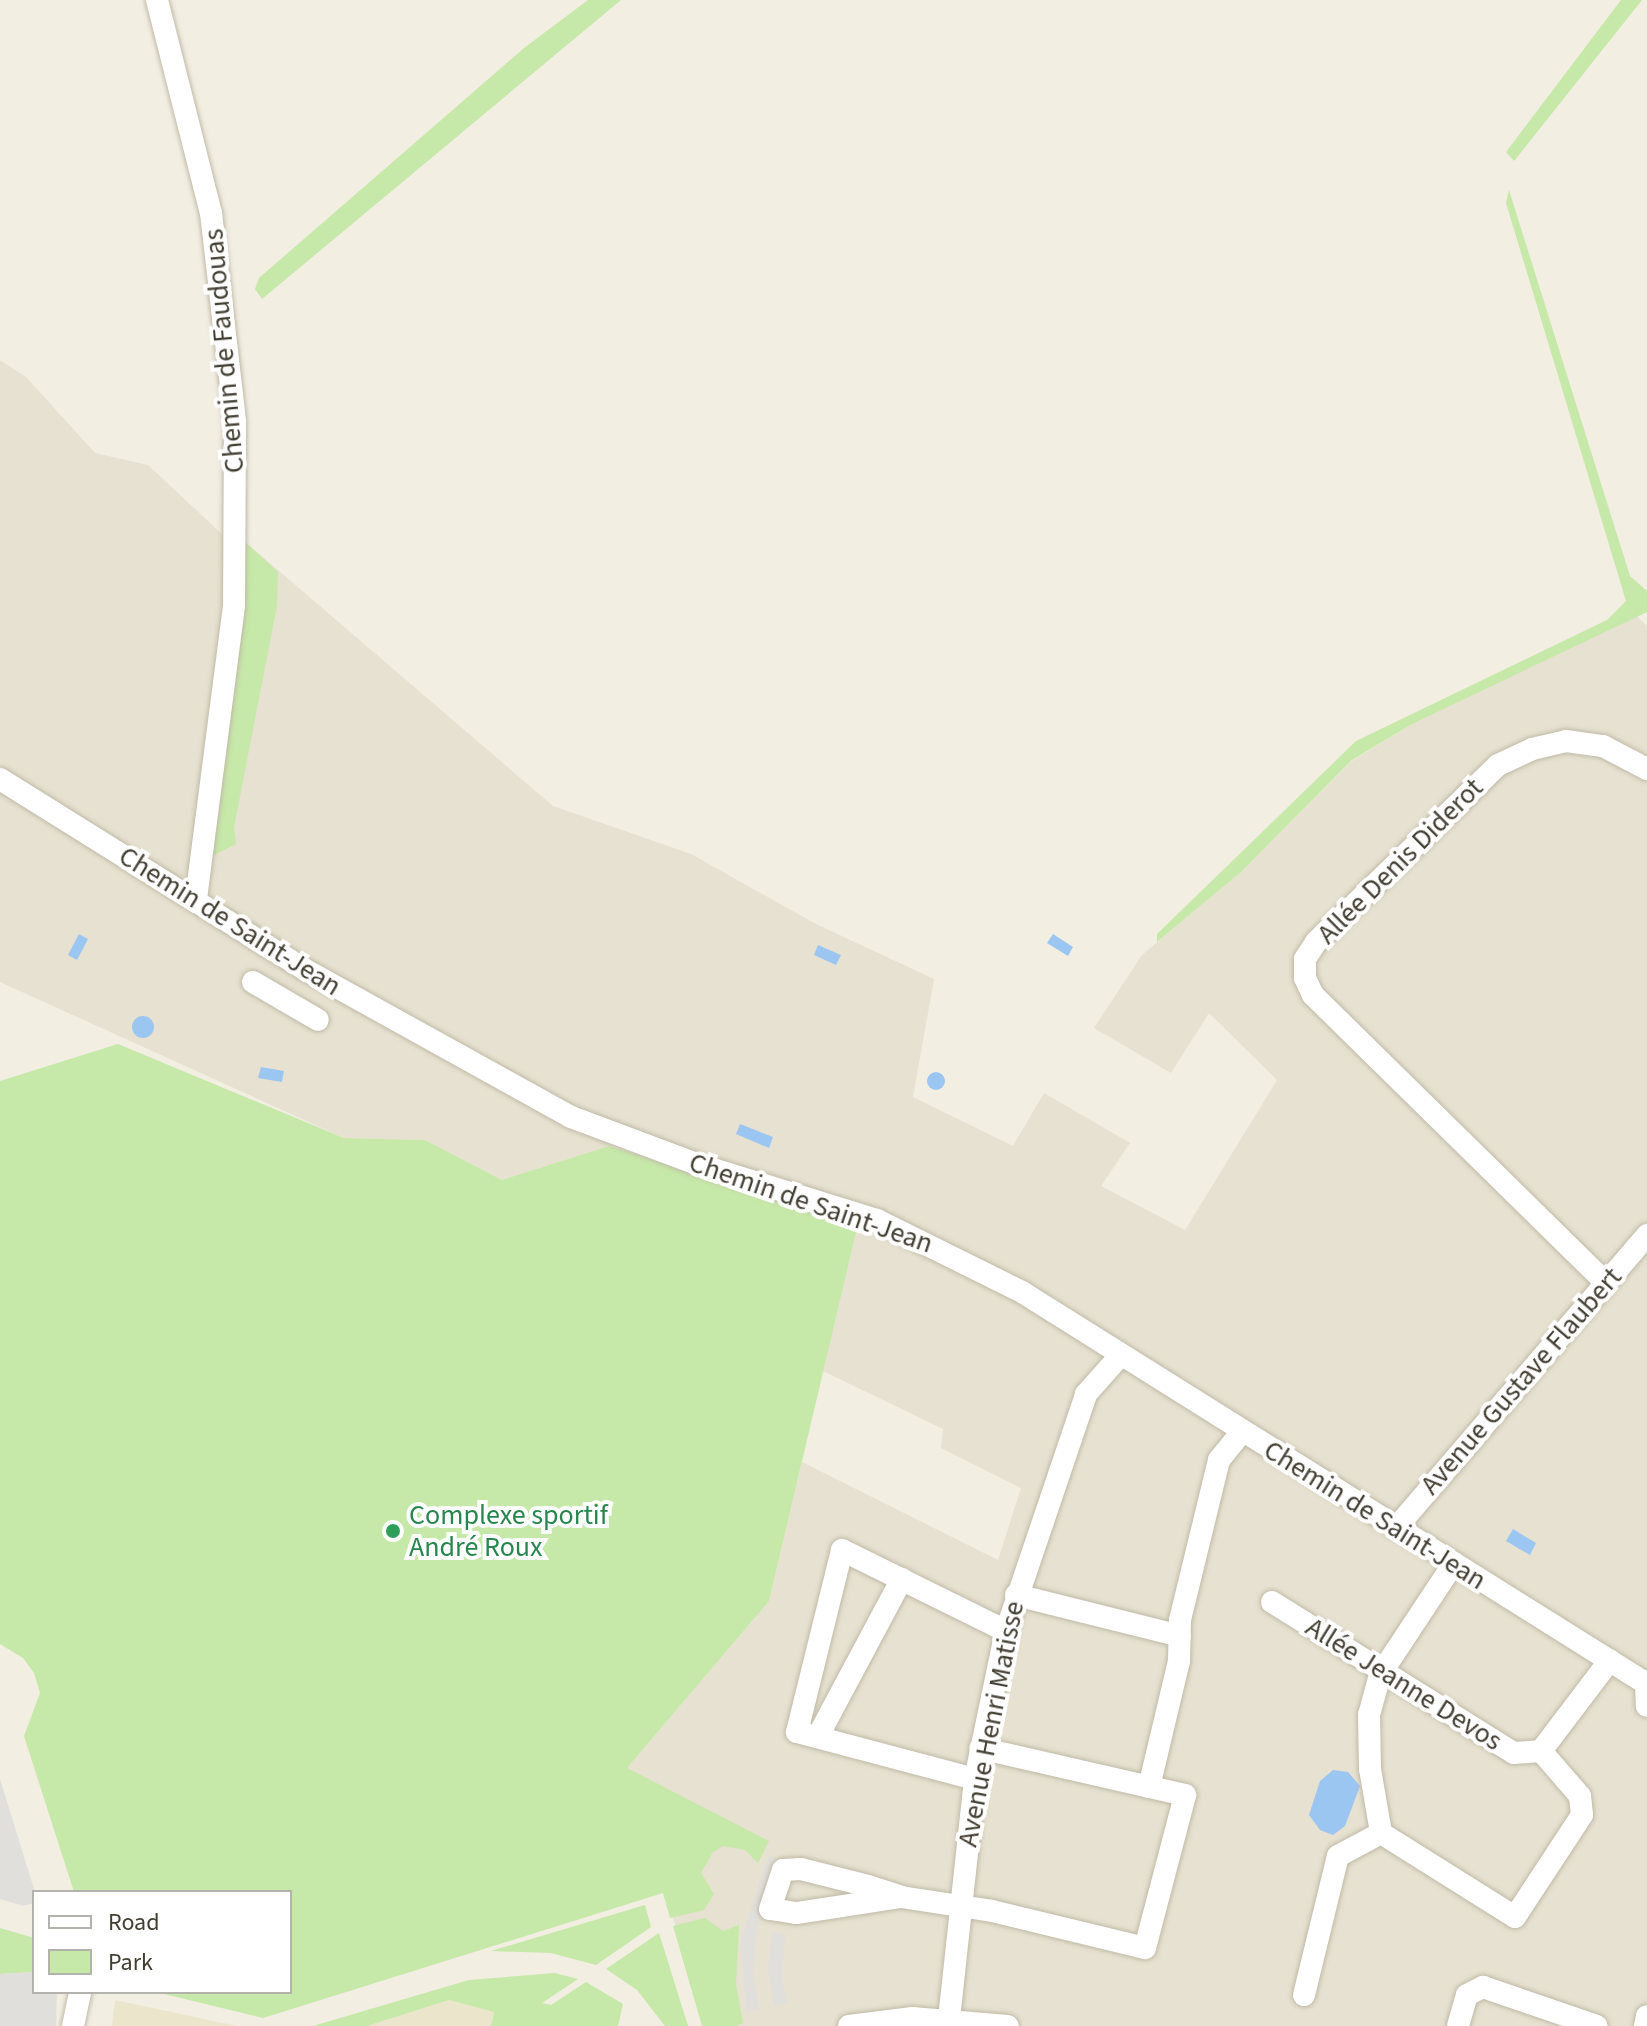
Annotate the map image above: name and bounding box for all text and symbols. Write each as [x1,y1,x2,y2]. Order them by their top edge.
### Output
street label: Chemin de Faudouas [197,227,251,475]
street label: Allée Denis Diderot [1310,771,1490,951]
street label: Chemin de Saint-Jean [113,839,347,1003]
street label: Chemin de Saint-Jean [685,1146,937,1260]
street label: Avenue Gustave Flaubert [1413,1261,1629,1501]
street label: Chemin de Saint-Jean [1258,1433,1492,1597]
place label: Complexe sportif André Roux [409,1498,608,1564]
marker: Complexe sportif André Roux [384,1522,402,1540]
street label: Avenue Henri Matisse [951,1598,1031,1850]
street label: Allée Jeanne Devos [1300,1610,1508,1758]
legend [32,1890,292,1994]
text: Road [108,1905,160,1940]
text: Park [108,1945,153,1980]

